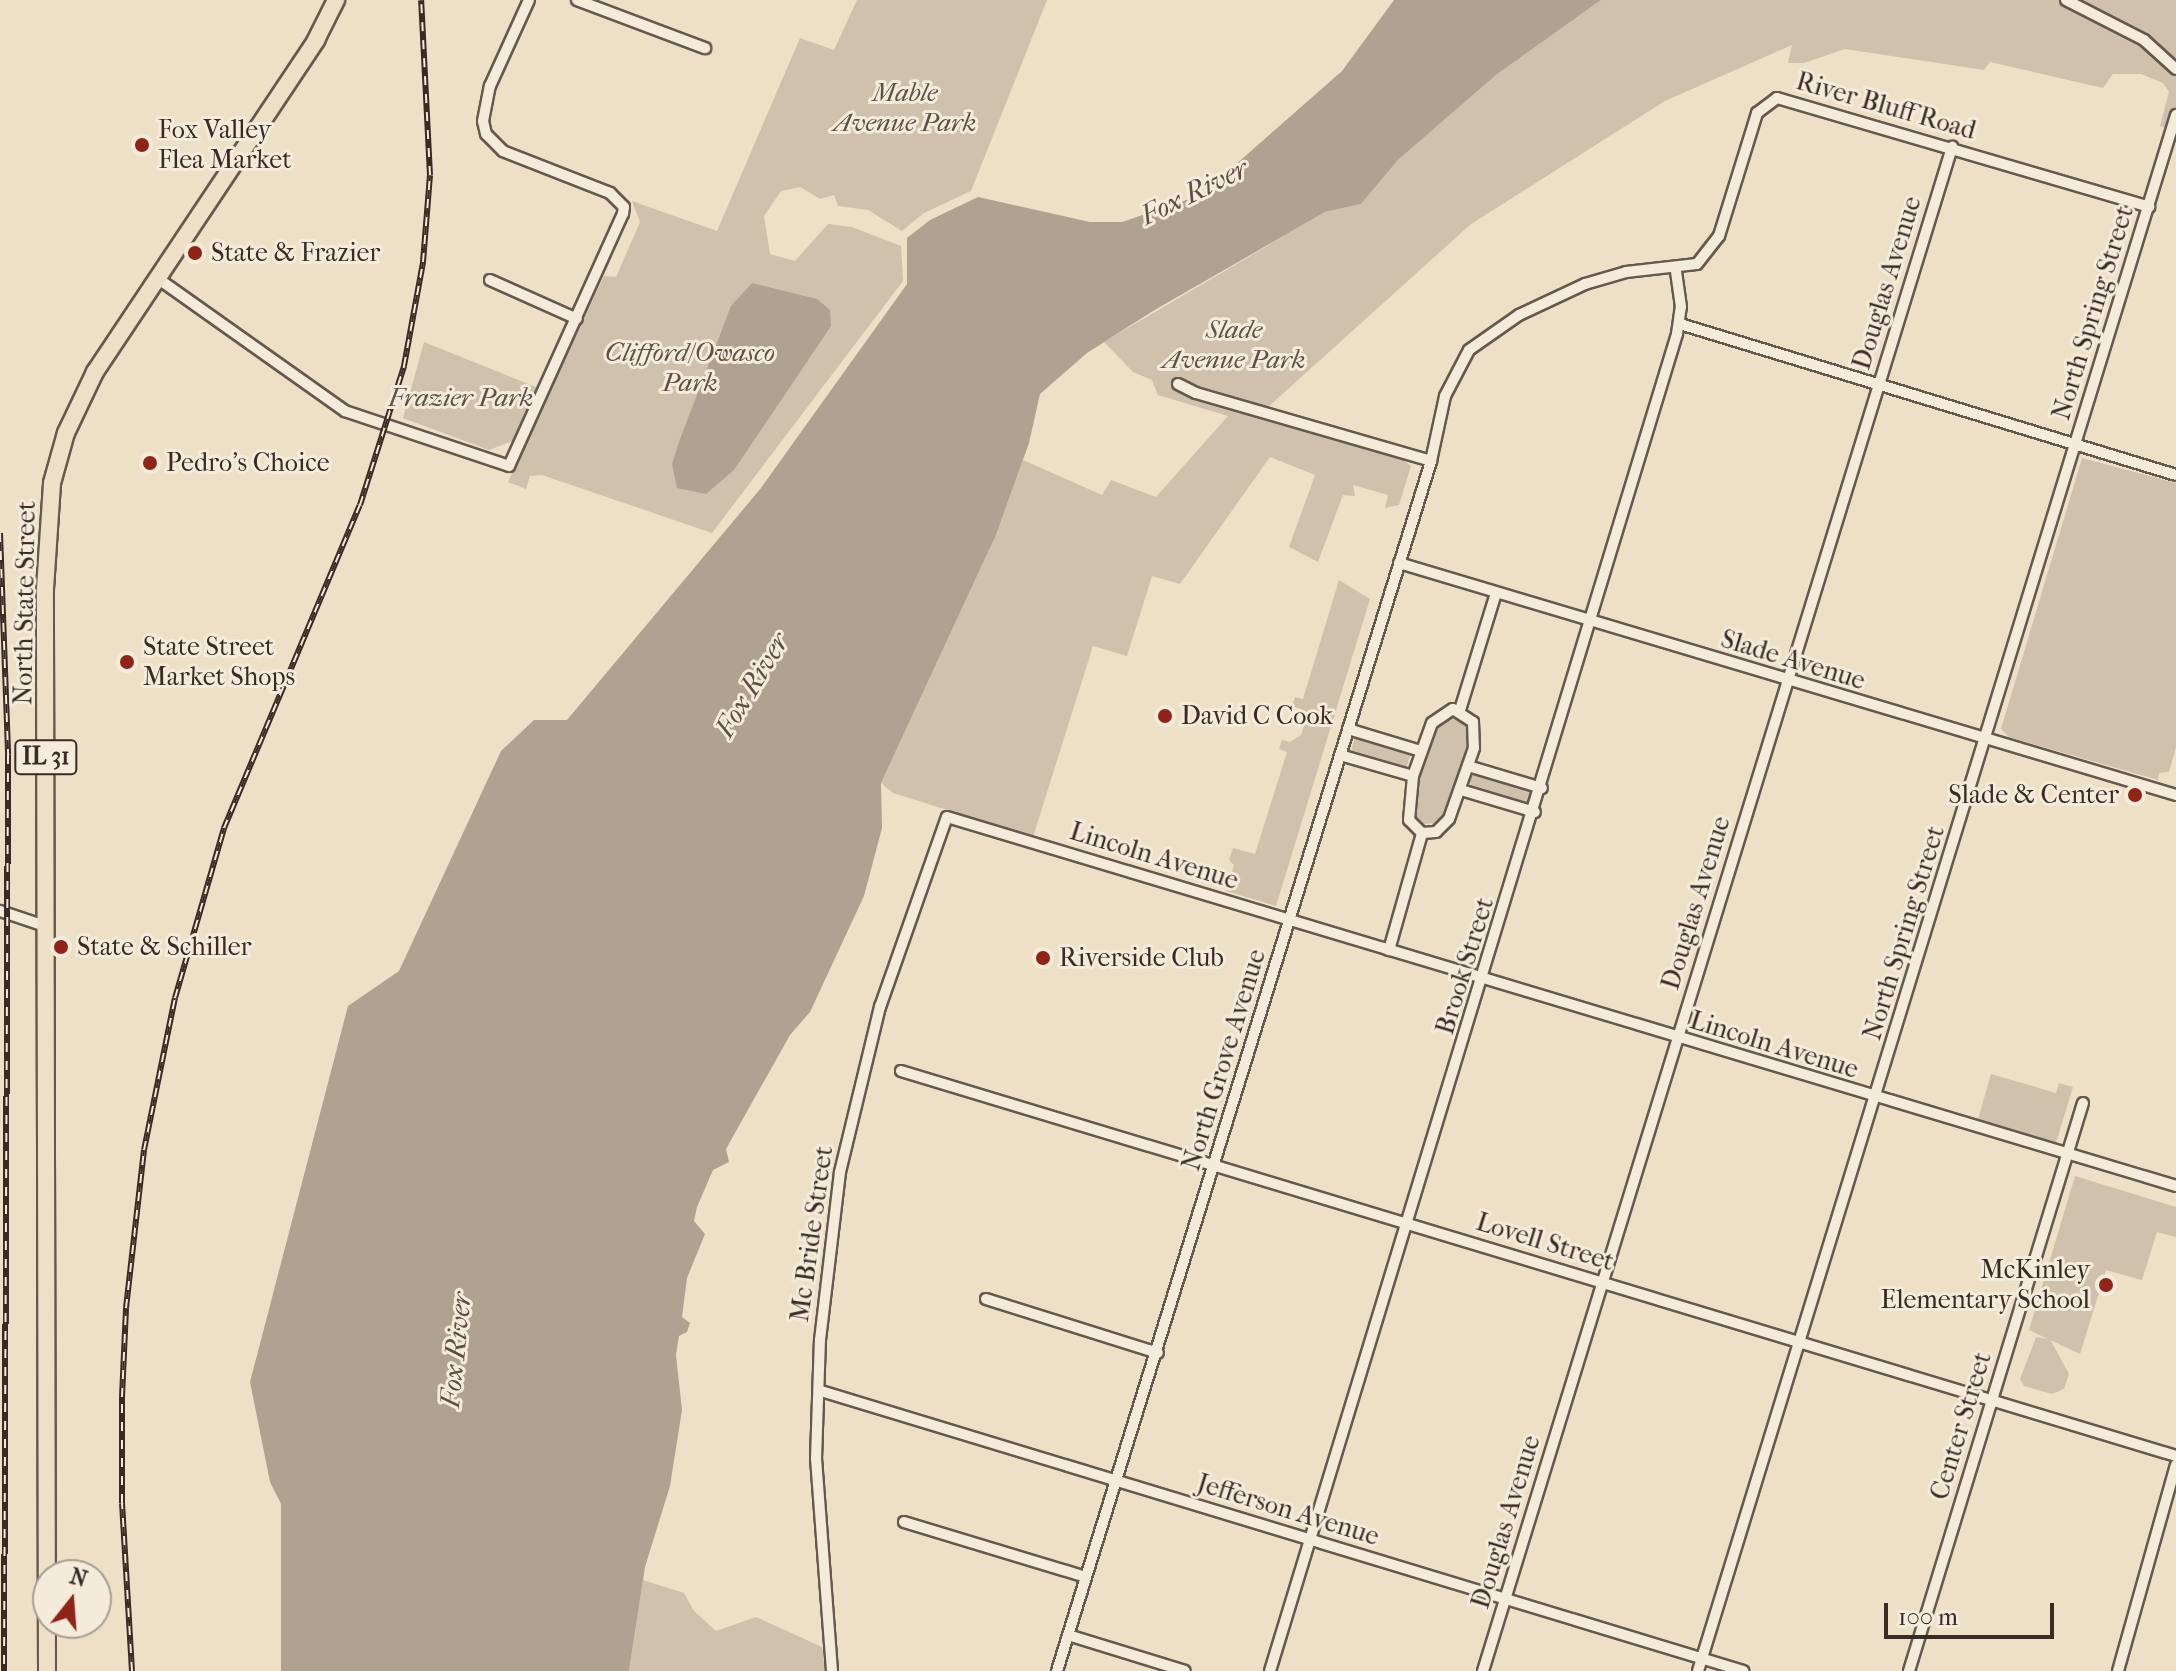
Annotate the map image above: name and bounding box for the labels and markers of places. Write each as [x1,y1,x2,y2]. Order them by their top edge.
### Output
place label: Fox Valley Flea Market [158,114,291,176]
marker: Fox Valley Flea Market [133,136,151,154]
place label: State & Frazier [211,237,380,269]
marker: State & Frazier [186,244,204,262]
place label: Pedro's Choice [166,447,330,479]
marker: Pedro's Choice [141,454,159,472]
place label: State Street Market Shops [143,631,295,692]
marker: State Street Market Shops [118,653,136,671]
place label: David C Cook [1181,700,1333,732]
marker: David C Cook [1156,707,1174,725]
place label: Slade & Center [1948,779,2119,811]
marker: Slade & Center [2126,786,2144,804]
place label: State & Schiller [77,931,252,963]
marker: State & Schiller [52,938,70,956]
place label: Riverside Club [1059,942,1224,974]
marker: Riverside Club [1034,949,1052,967]
place label: McKinley Elementary School [1881,1254,2090,1316]
marker: McKinley Elementary School [2097,1276,2115,1294]

